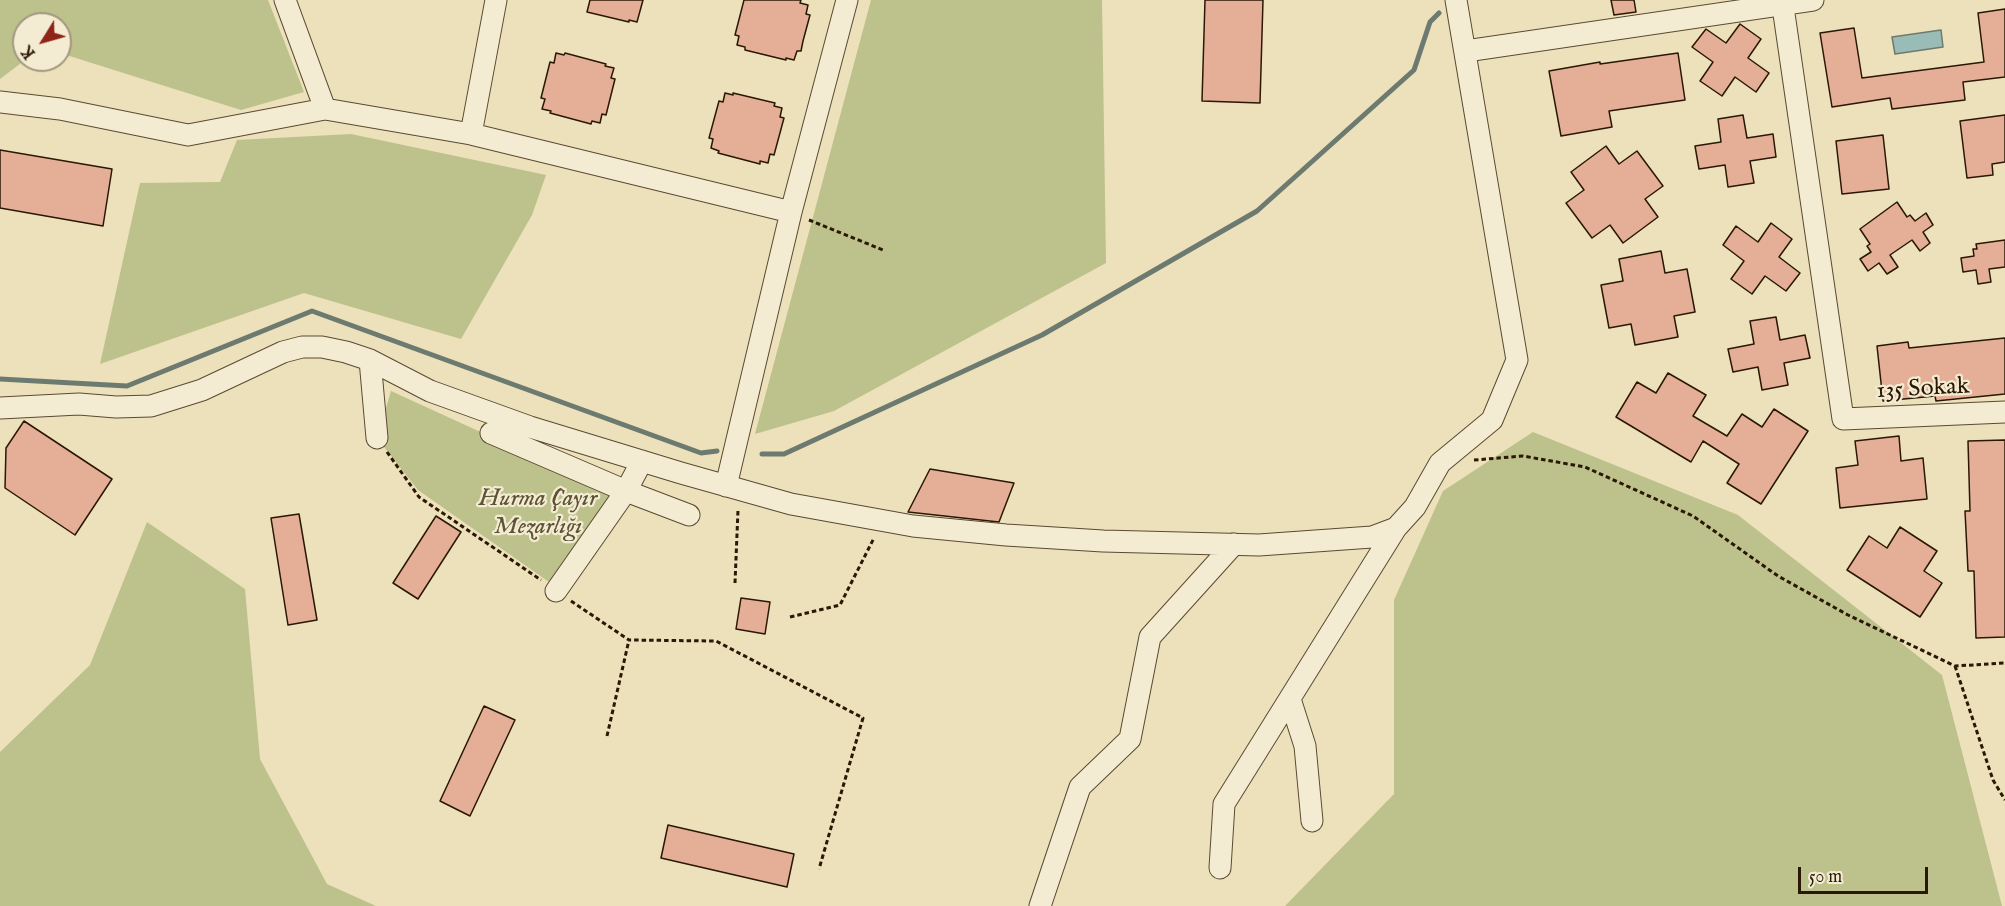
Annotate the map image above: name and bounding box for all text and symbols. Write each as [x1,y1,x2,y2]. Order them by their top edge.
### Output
north arrow [12,12,72,72]
text: K [18,41,41,62]
street label: 135 Sokak [1876,373,1970,407]
park label: Hurma Çayır Mezarlığı [479,486,597,542]
scale bar [1801,855,1932,893]
text: 50 m [1809,866,1842,889]

